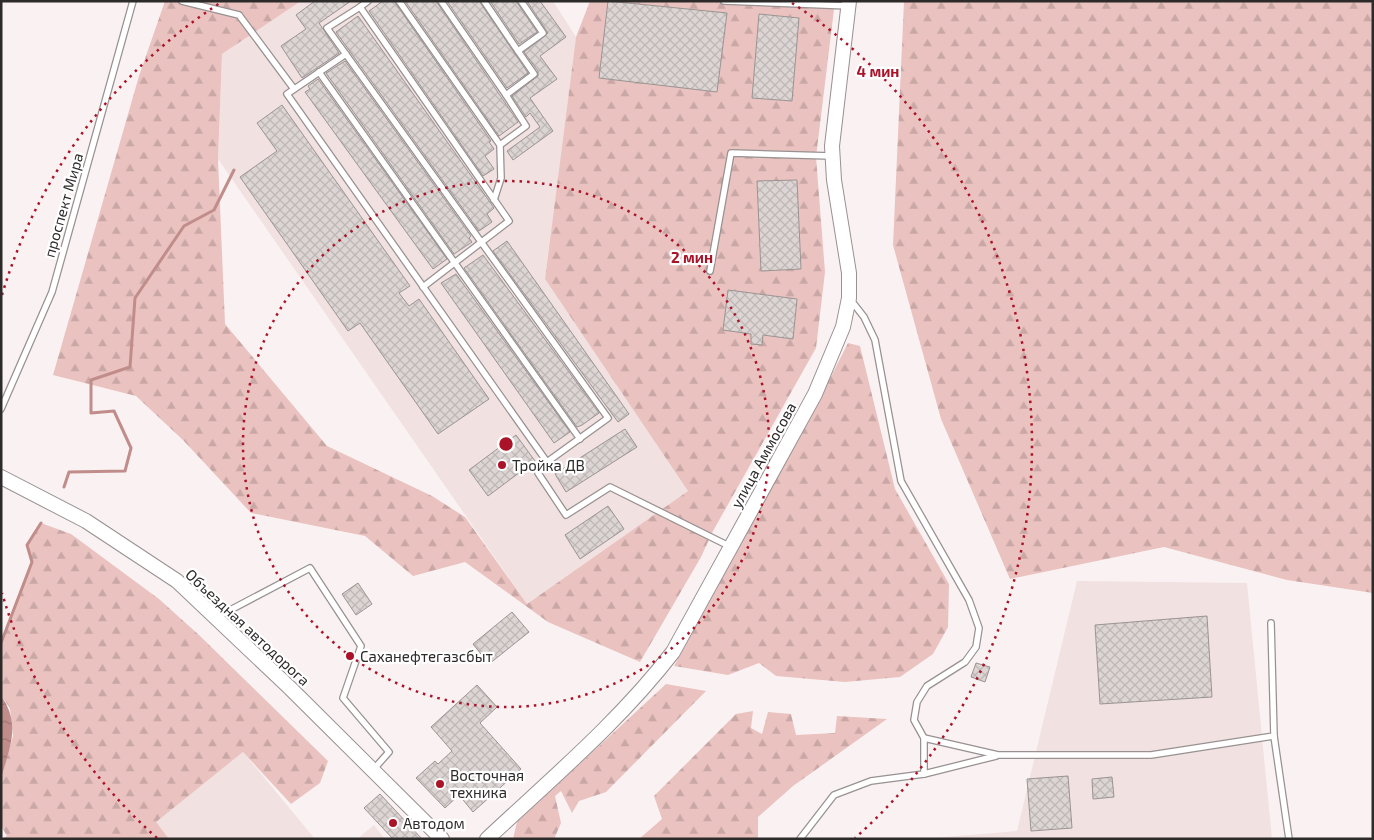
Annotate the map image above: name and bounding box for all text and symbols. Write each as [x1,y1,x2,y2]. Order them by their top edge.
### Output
text: 4 мин [857,62,899,80]
street label: проспект Мира [39,151,87,259]
text: 2 мин [671,248,713,266]
street label: улица Аммосова [727,399,800,511]
centre of rings [497,435,515,453]
place label: Тройка ДВ [512,456,585,474]
marker: Тройка ДВ [496,459,508,471]
street label: Объездная автодорога [182,565,314,689]
place label: Саханефтегазсбыт [360,647,493,665]
marker: Саханефтегазсбыт [344,650,356,662]
place label: Восточная техника [450,766,524,801]
marker: Восточная техника [434,778,446,790]
place label: Автодом [403,814,465,832]
marker: Автодом [387,817,399,829]

